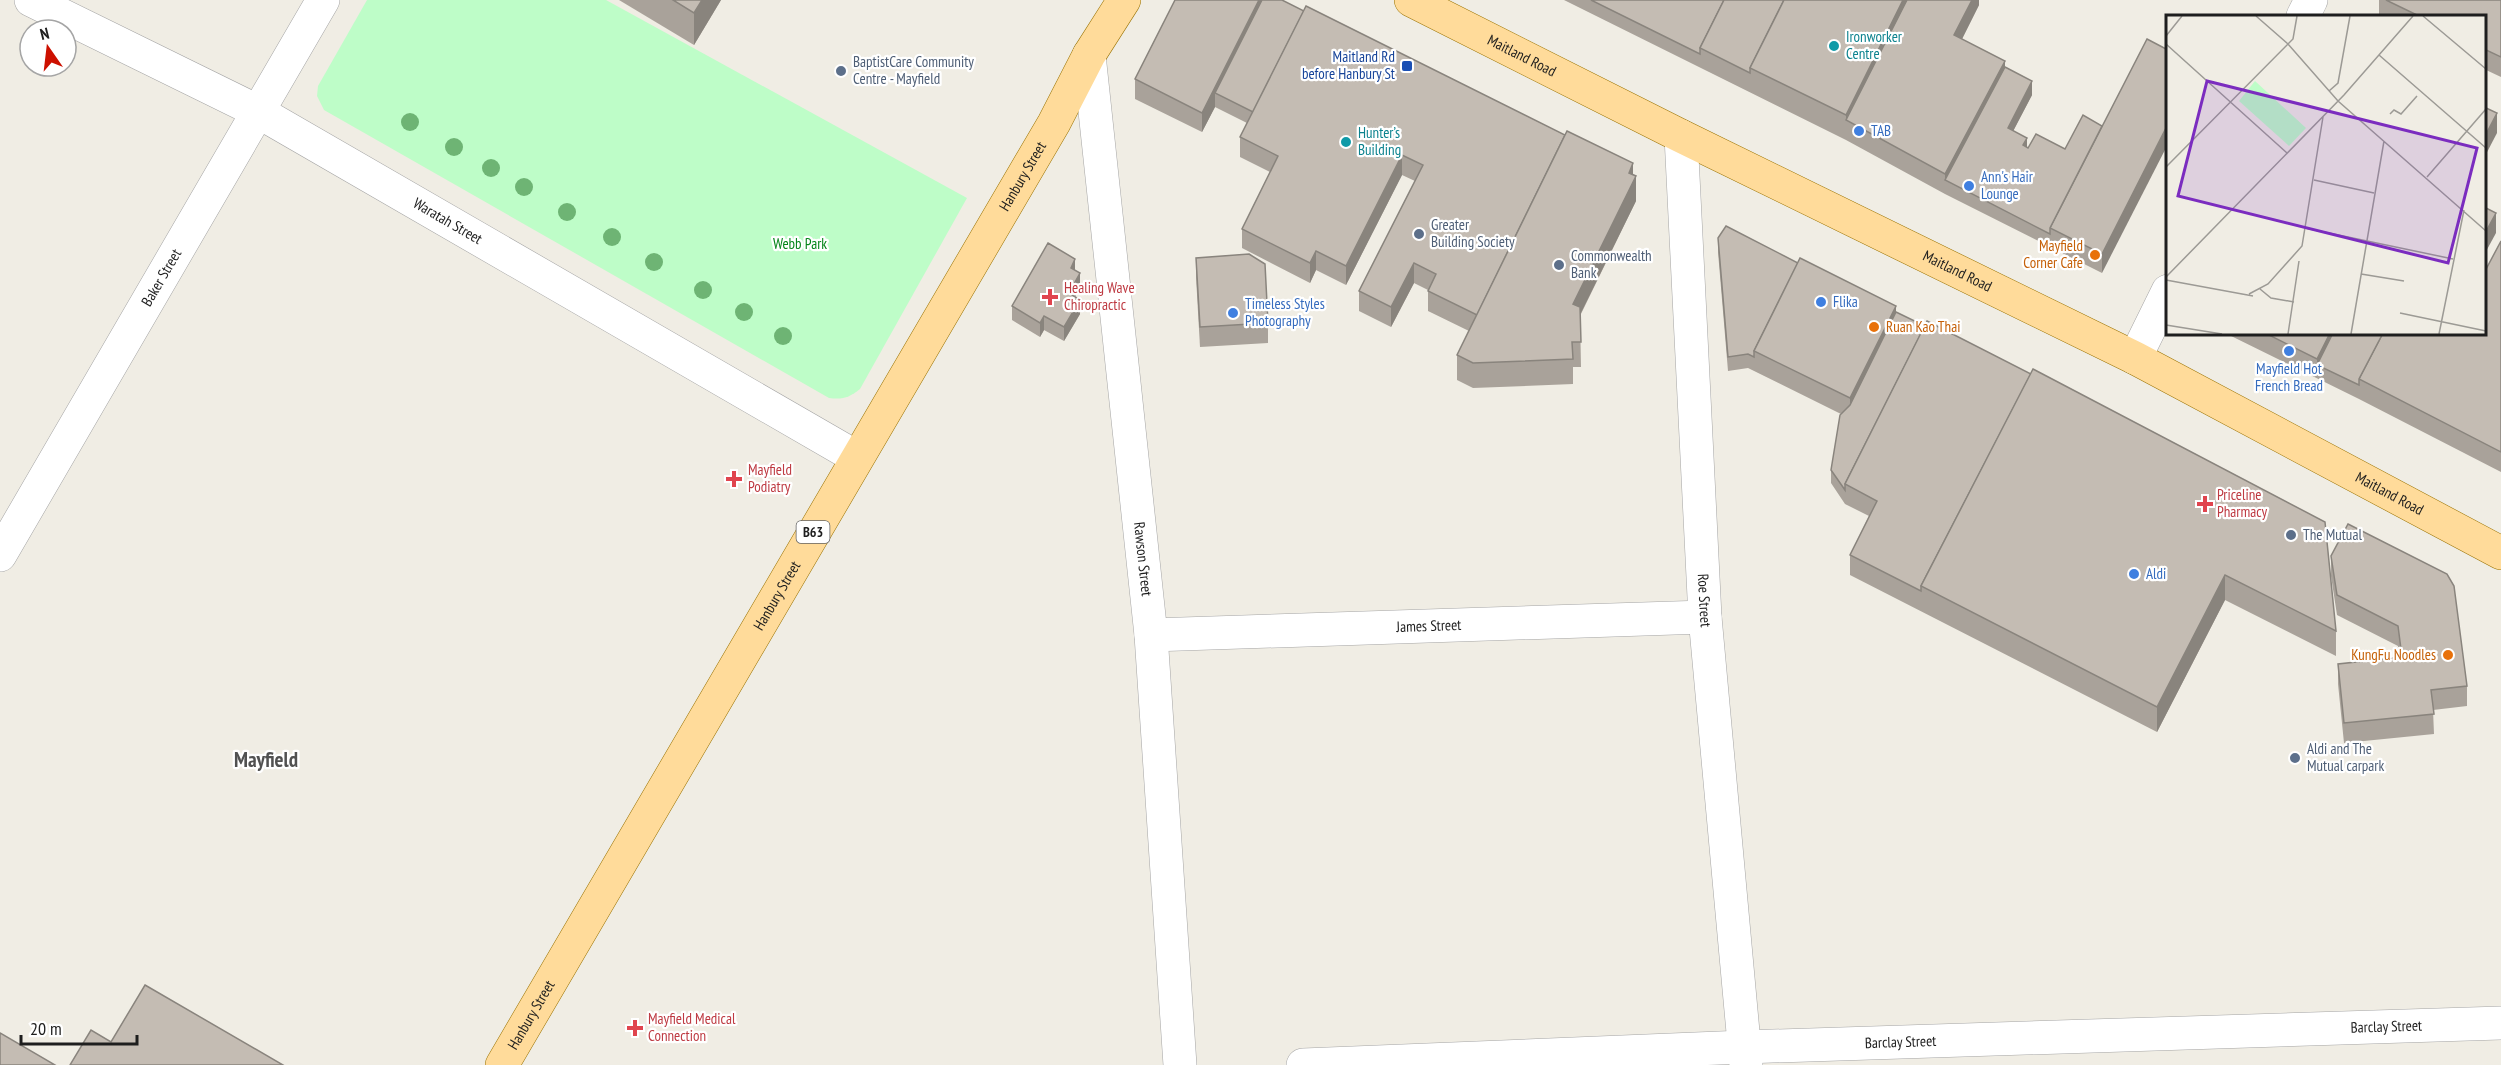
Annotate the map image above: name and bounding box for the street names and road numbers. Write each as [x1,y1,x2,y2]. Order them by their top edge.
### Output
street label: Maitland Road [1484,30,1559,81]
street label: Hanbury Street [995,138,1050,214]
street label: Waratah Street [410,193,486,248]
street label: Baker Street [137,245,185,309]
street label: Maitland Road [1920,246,1995,296]
street label: Maitland Road [2352,467,2427,519]
road number: B63 [796,521,830,543]
street label: Rawson Street [1130,521,1157,597]
street label: Hanbury Street [749,557,804,634]
street label: Roe Street [1694,573,1716,628]
street label: James Street [1395,615,1462,636]
street label: Hanbury Street [503,977,559,1053]
street label: Barclay Street [2350,1016,2422,1037]
street label: Barclay Street [1864,1031,1937,1052]

